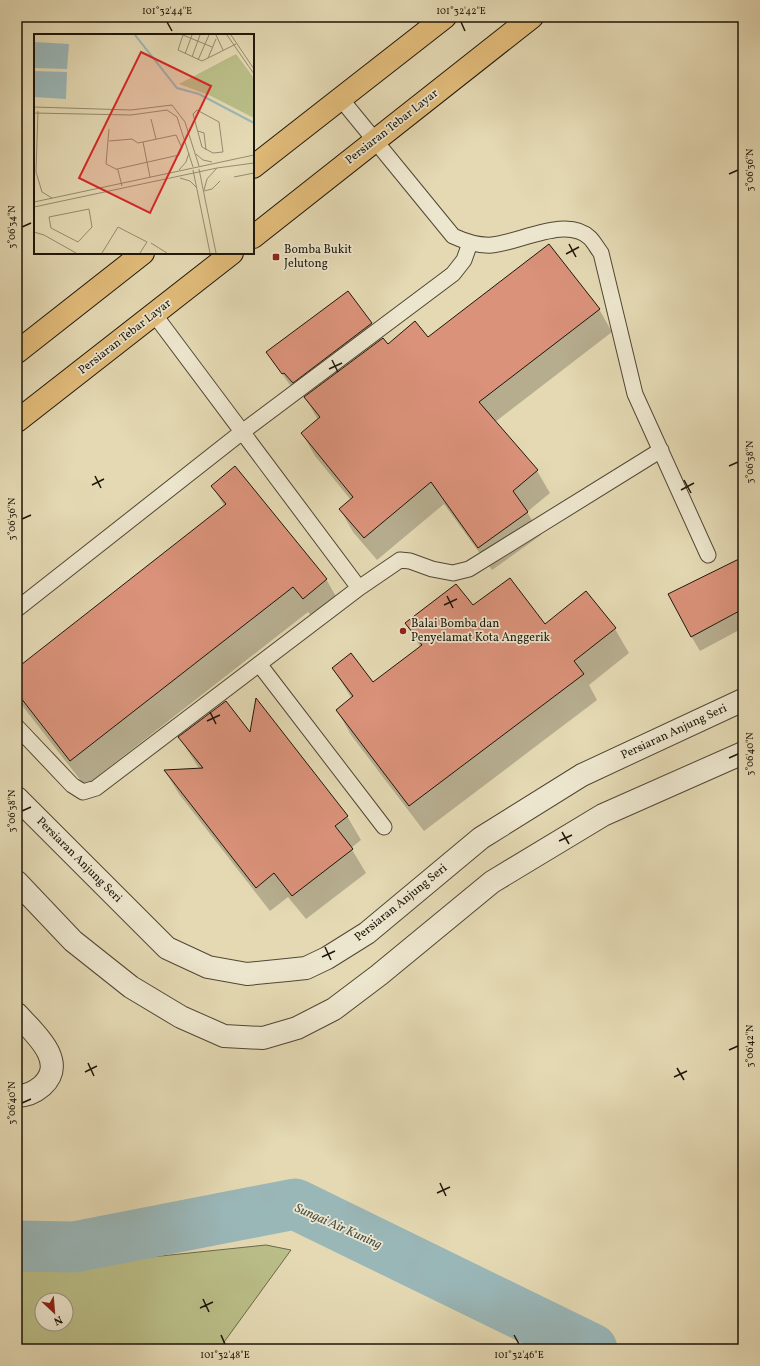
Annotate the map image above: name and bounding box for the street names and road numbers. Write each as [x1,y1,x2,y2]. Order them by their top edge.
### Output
street label: Persiaran Tebar Layar [342,86,442,168]
street label: Persiaran Tebar Layar [75,296,175,378]
street label: Persiaran Anjung Seri [618,700,730,764]
street label: Persiaran Anjung Seri [33,814,126,907]
street label: Persiaran Anjung Seri [351,860,451,945]

